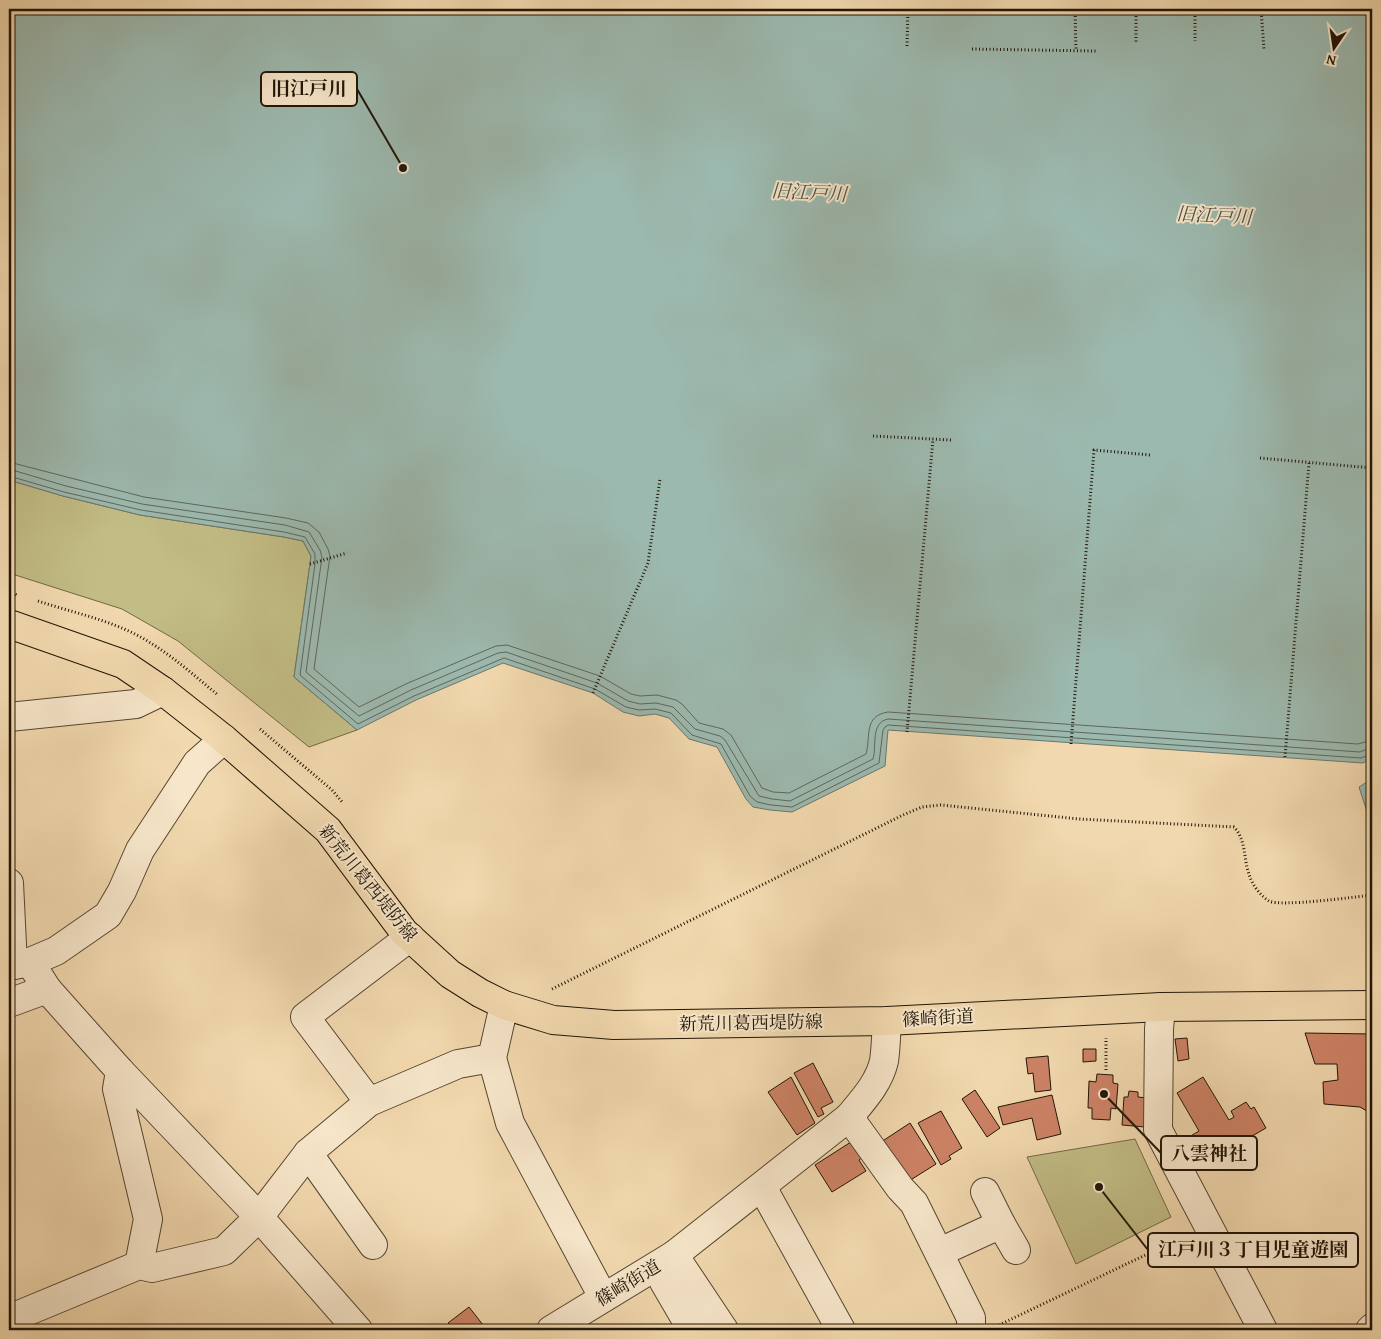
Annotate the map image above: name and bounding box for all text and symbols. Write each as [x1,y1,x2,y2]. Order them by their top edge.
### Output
north arrow [1308,22,1358,72]
text: N [1324,50,1338,71]
callout: 旧江戸川 [261,72,357,106]
text: 旧江戸川 [271,74,347,102]
water label: 旧江戸川 [770,176,850,208]
water label: 旧江戸川 [1175,199,1255,231]
street label: 新荒川葛西堤防線 [313,818,424,947]
street label: 篠崎街道 [901,1002,975,1033]
street label: 新荒川葛西堤防線 [679,1008,823,1037]
callout: 八雲神社 [1161,1136,1257,1170]
text: 八雲神社 [1171,1139,1247,1167]
callout: 江戸川３丁目児童遊園 [1148,1233,1358,1267]
text: 江戸川３丁目児童遊園 [1158,1235,1348,1263]
street label: 篠崎街道 [590,1252,666,1313]

